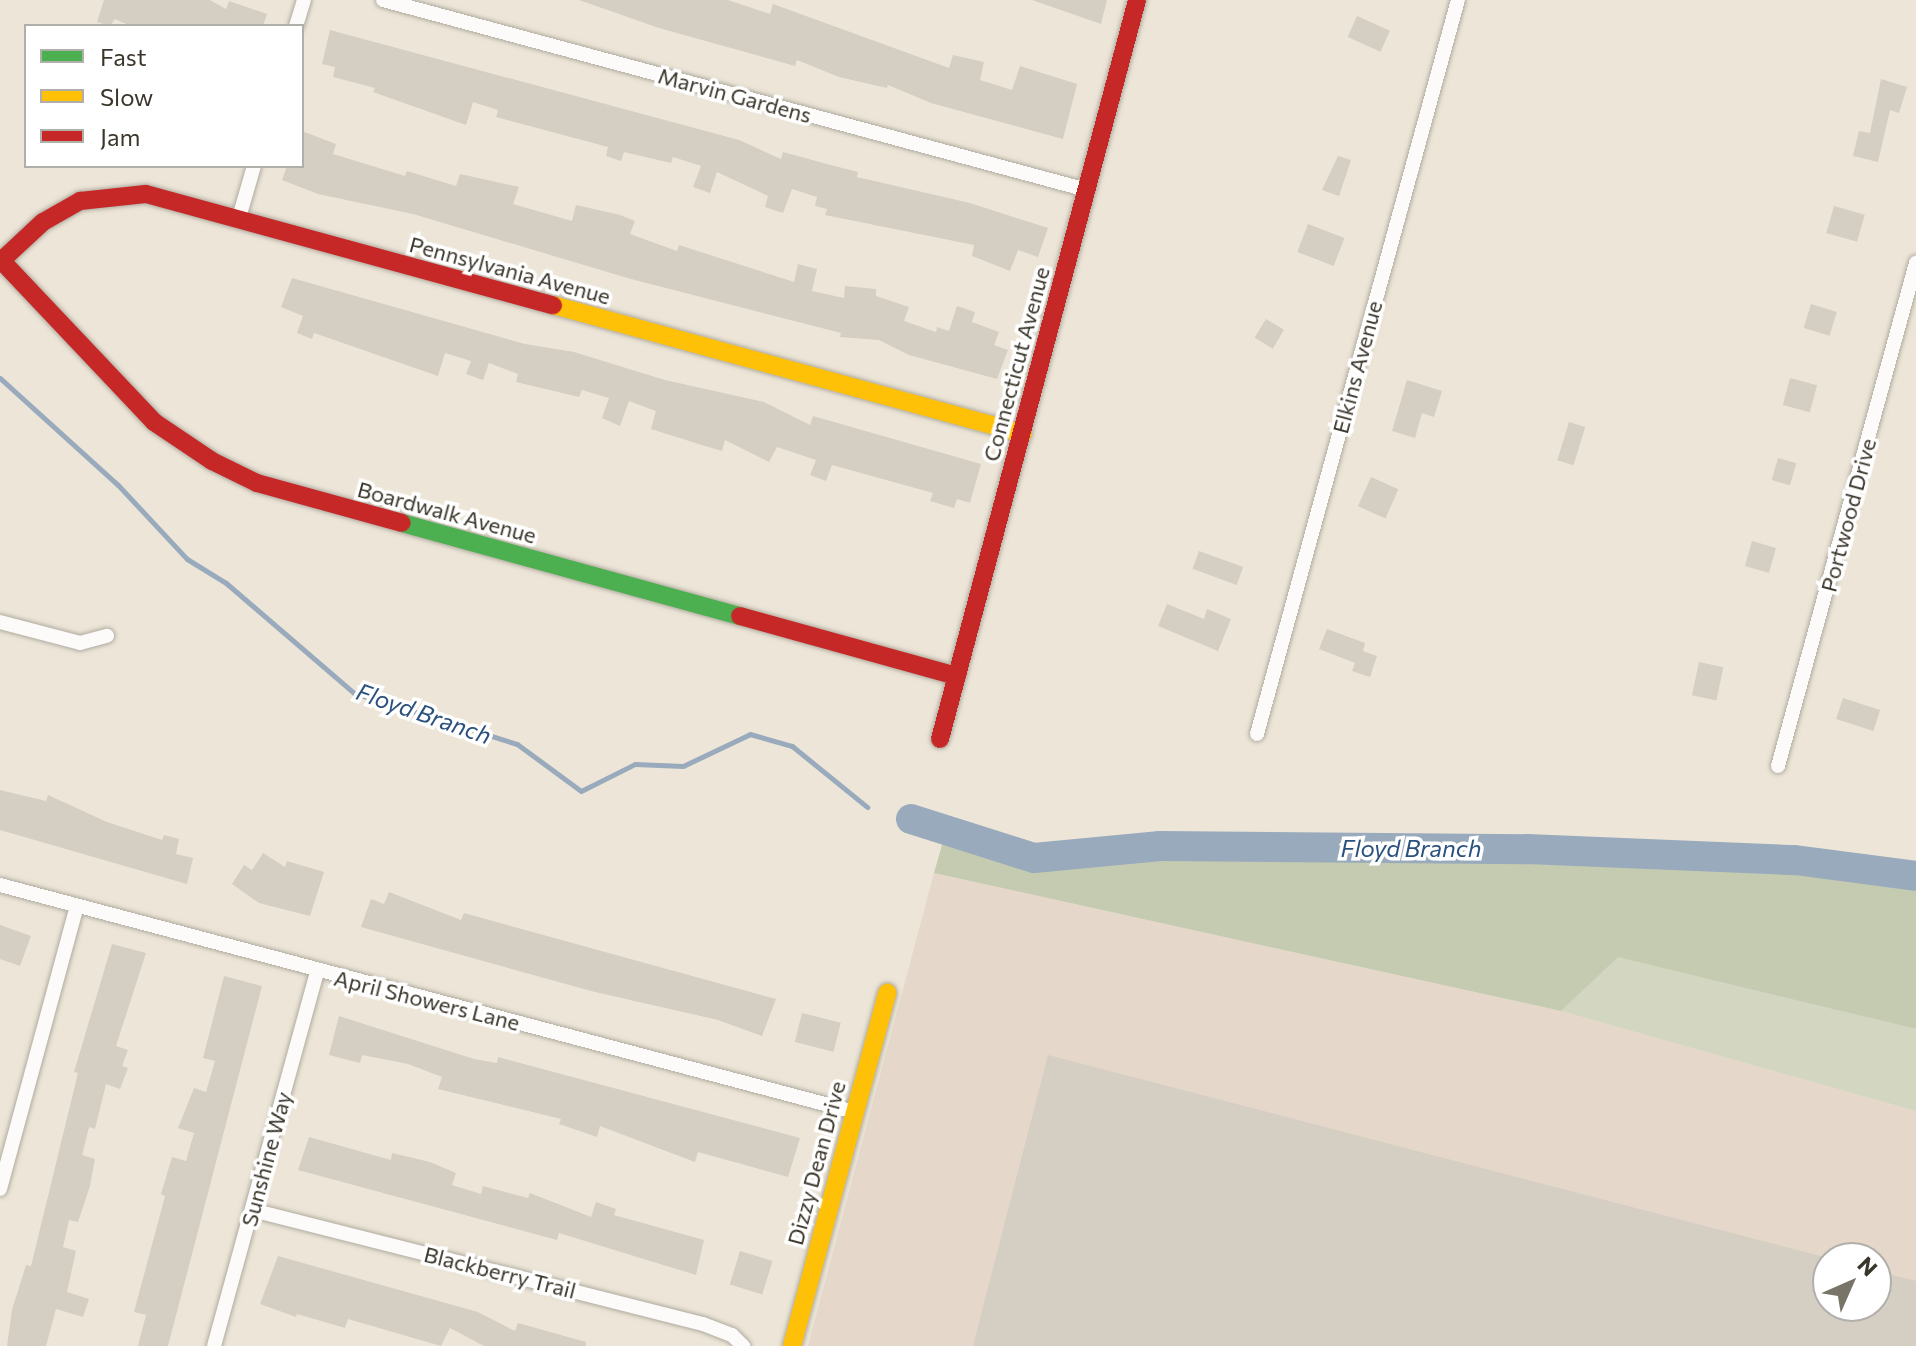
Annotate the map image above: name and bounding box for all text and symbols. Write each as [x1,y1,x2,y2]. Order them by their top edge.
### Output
legend [24,24,304,168]
text: Fast [100,42,147,71]
street label: Marvin Gardens [655,62,815,128]
text: Slow [100,82,153,111]
text: Jam [100,122,140,151]
street label: Pennsylvania Avenue [407,230,613,310]
street label: Connecticut Avenue [977,264,1055,464]
street label: Elkins Avenue [1327,298,1387,436]
street label: Portwood Drive [1815,435,1881,595]
street label: Boardwalk Avenue [355,475,539,549]
water label: Floyd Branch [353,676,495,750]
water label: Floyd Branch [1341,834,1481,862]
street label: April Showers Lane [331,964,523,1036]
street label: Dizzy Dean Drive [781,1078,851,1248]
street label: Sunshine Way [235,1089,297,1229]
street label: Blackberry Trail [421,1240,579,1304]
north arrow [1812,1242,1892,1322]
text: N [1853,1251,1883,1281]

